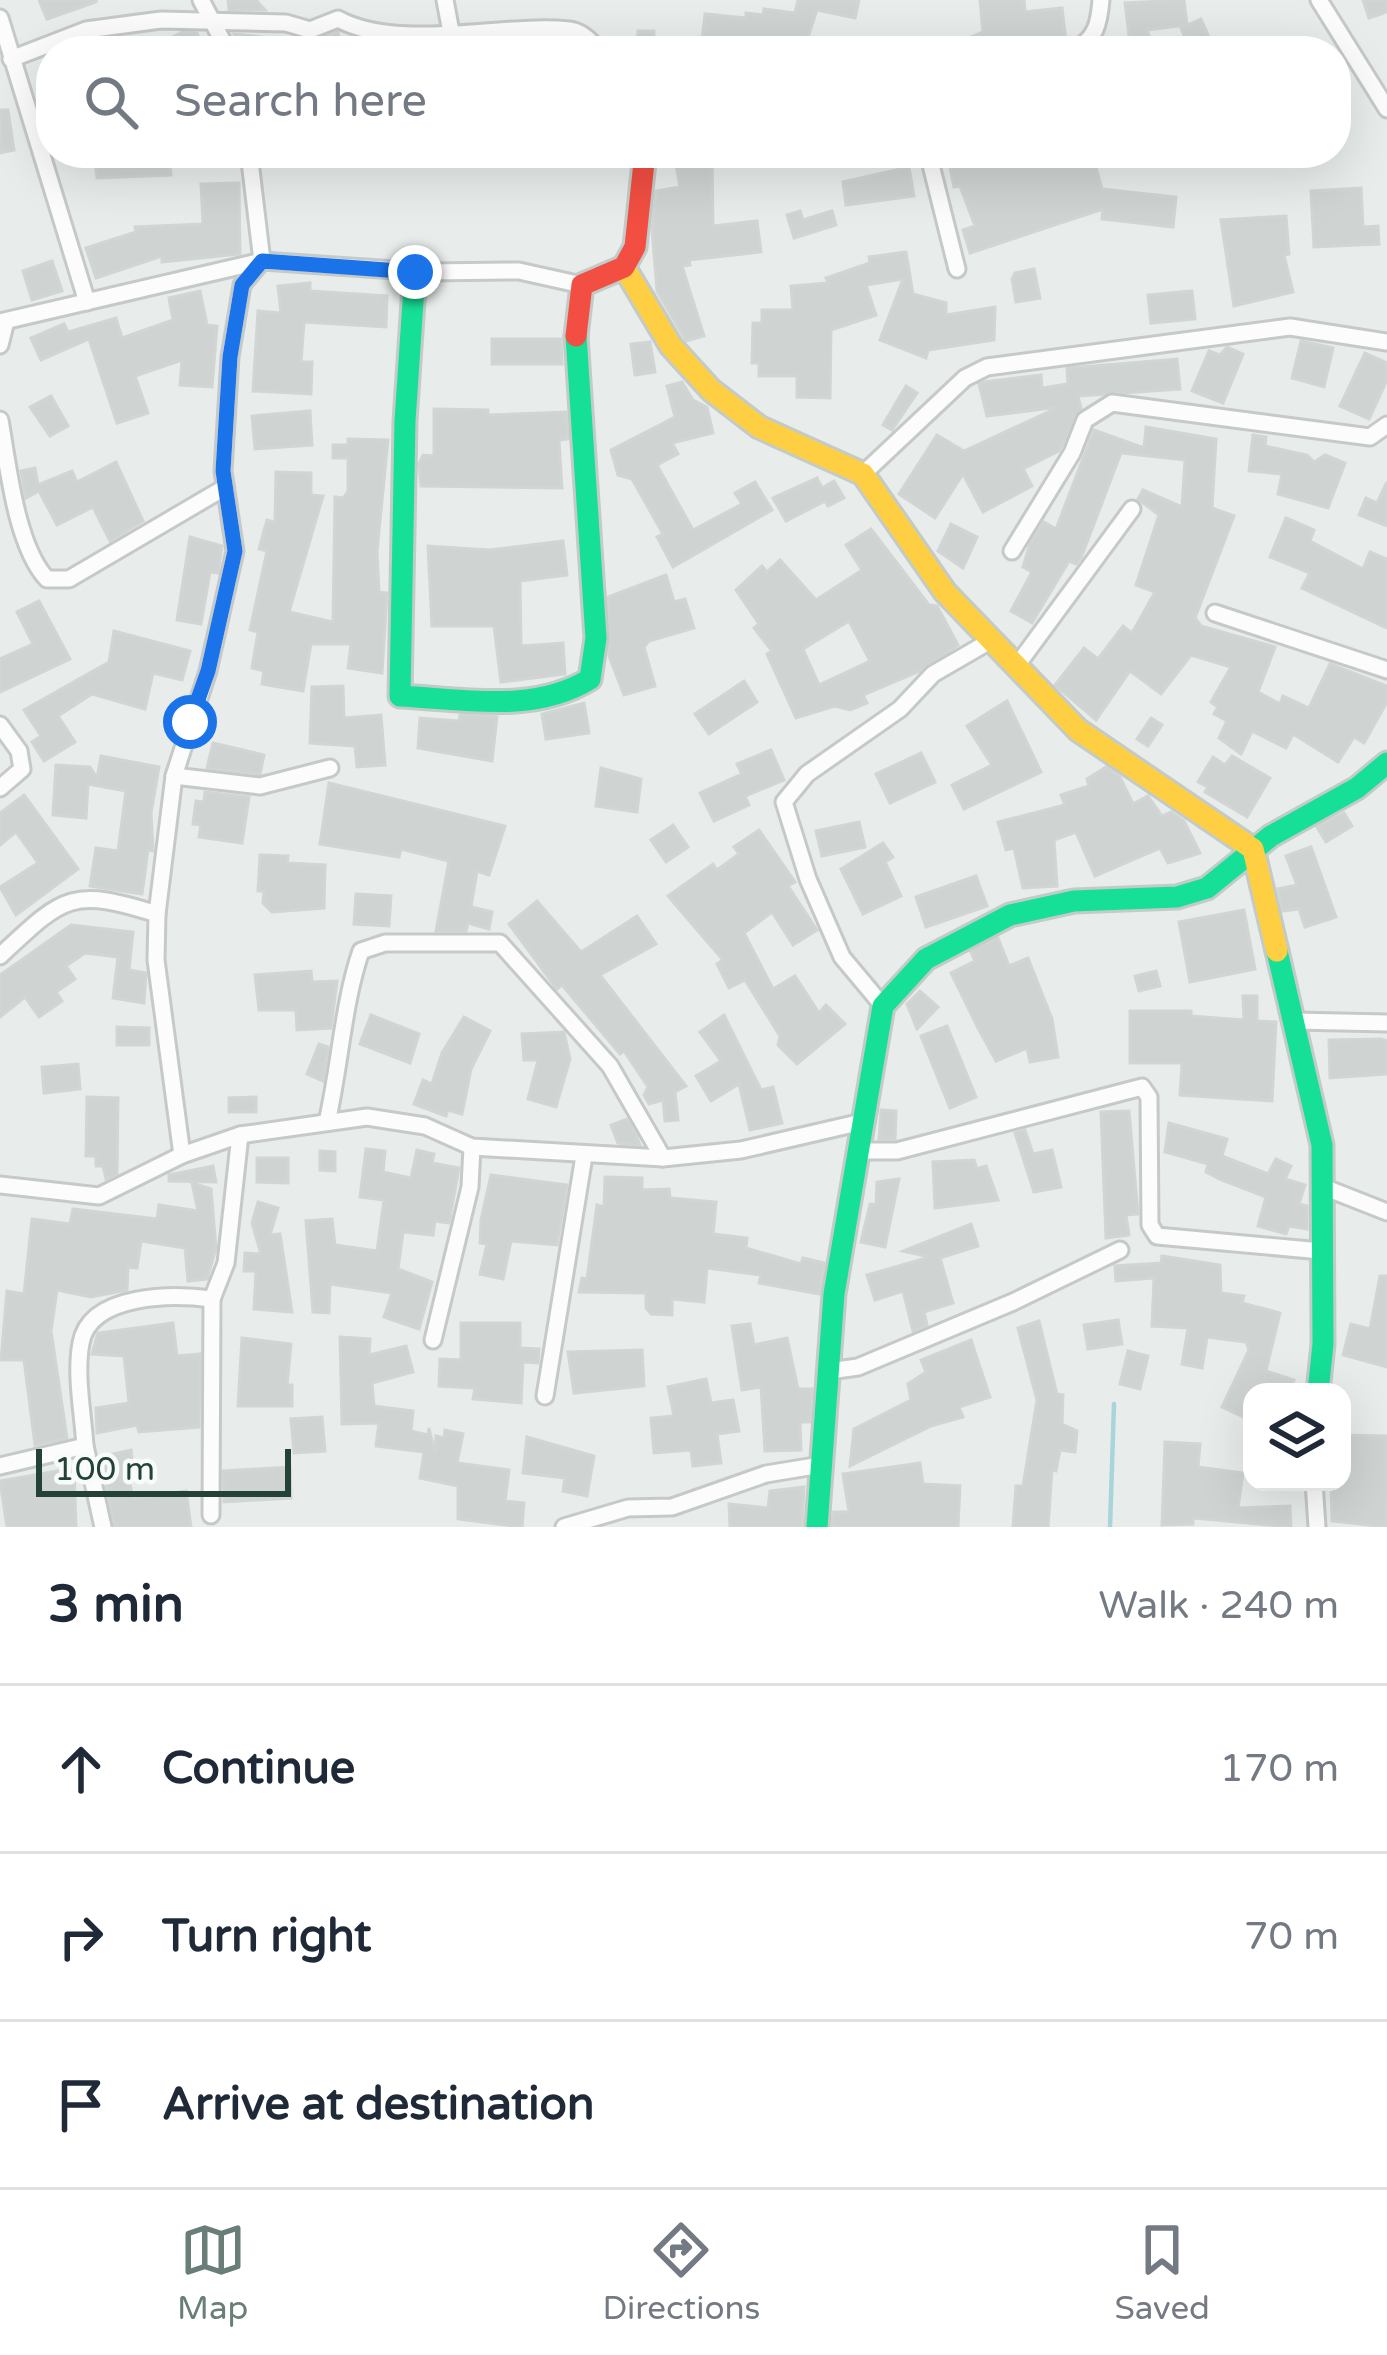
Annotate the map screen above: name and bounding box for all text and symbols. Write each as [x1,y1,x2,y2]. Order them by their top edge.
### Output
search box [36,36,1351,168]
icon: search [78,69,144,135]
text: Search here [174,75,427,129]
route end [388,245,442,299]
route start [163,695,217,749]
map controls [1243,1383,1351,1491]
button: layers [1243,1383,1351,1491]
scale bar [36,1443,291,1496]
text: 100 m [54,1450,155,1489]
text: 3 min [48,1574,184,1636]
text: Walk · 240 m [1098,1582,1339,1629]
icon: ahead [48,1736,114,1802]
text: Continue [162,1742,355,1796]
text: 170 m [1220,1745,1339,1792]
icon: right [48,1904,114,1970]
text: Turn right [162,1910,371,1964]
text: 70 m [1244,1913,1339,1960]
icon: arrive [48,2072,114,2138]
text: Arrive at destination [162,2078,594,2132]
tab: Map [177,2217,248,2328]
tab: Directions [602,2217,760,2328]
tab: Saved [1115,2217,1210,2328]

